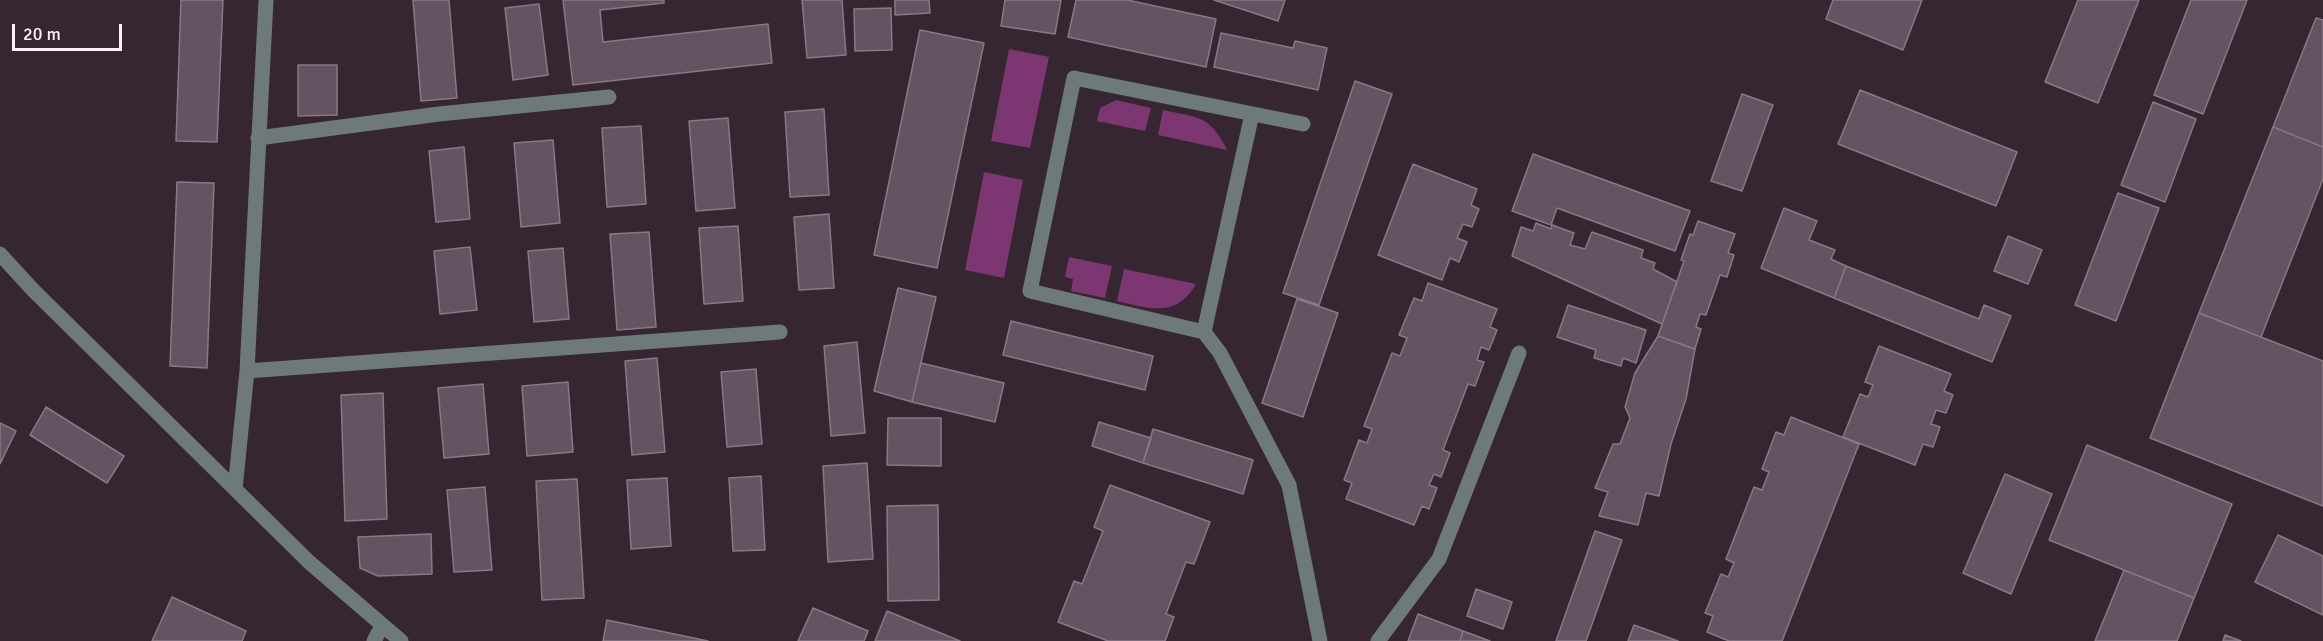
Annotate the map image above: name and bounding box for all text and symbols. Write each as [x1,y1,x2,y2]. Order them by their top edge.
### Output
scale bar [15,12,124,50]
text: 20 m [23,23,61,45]

